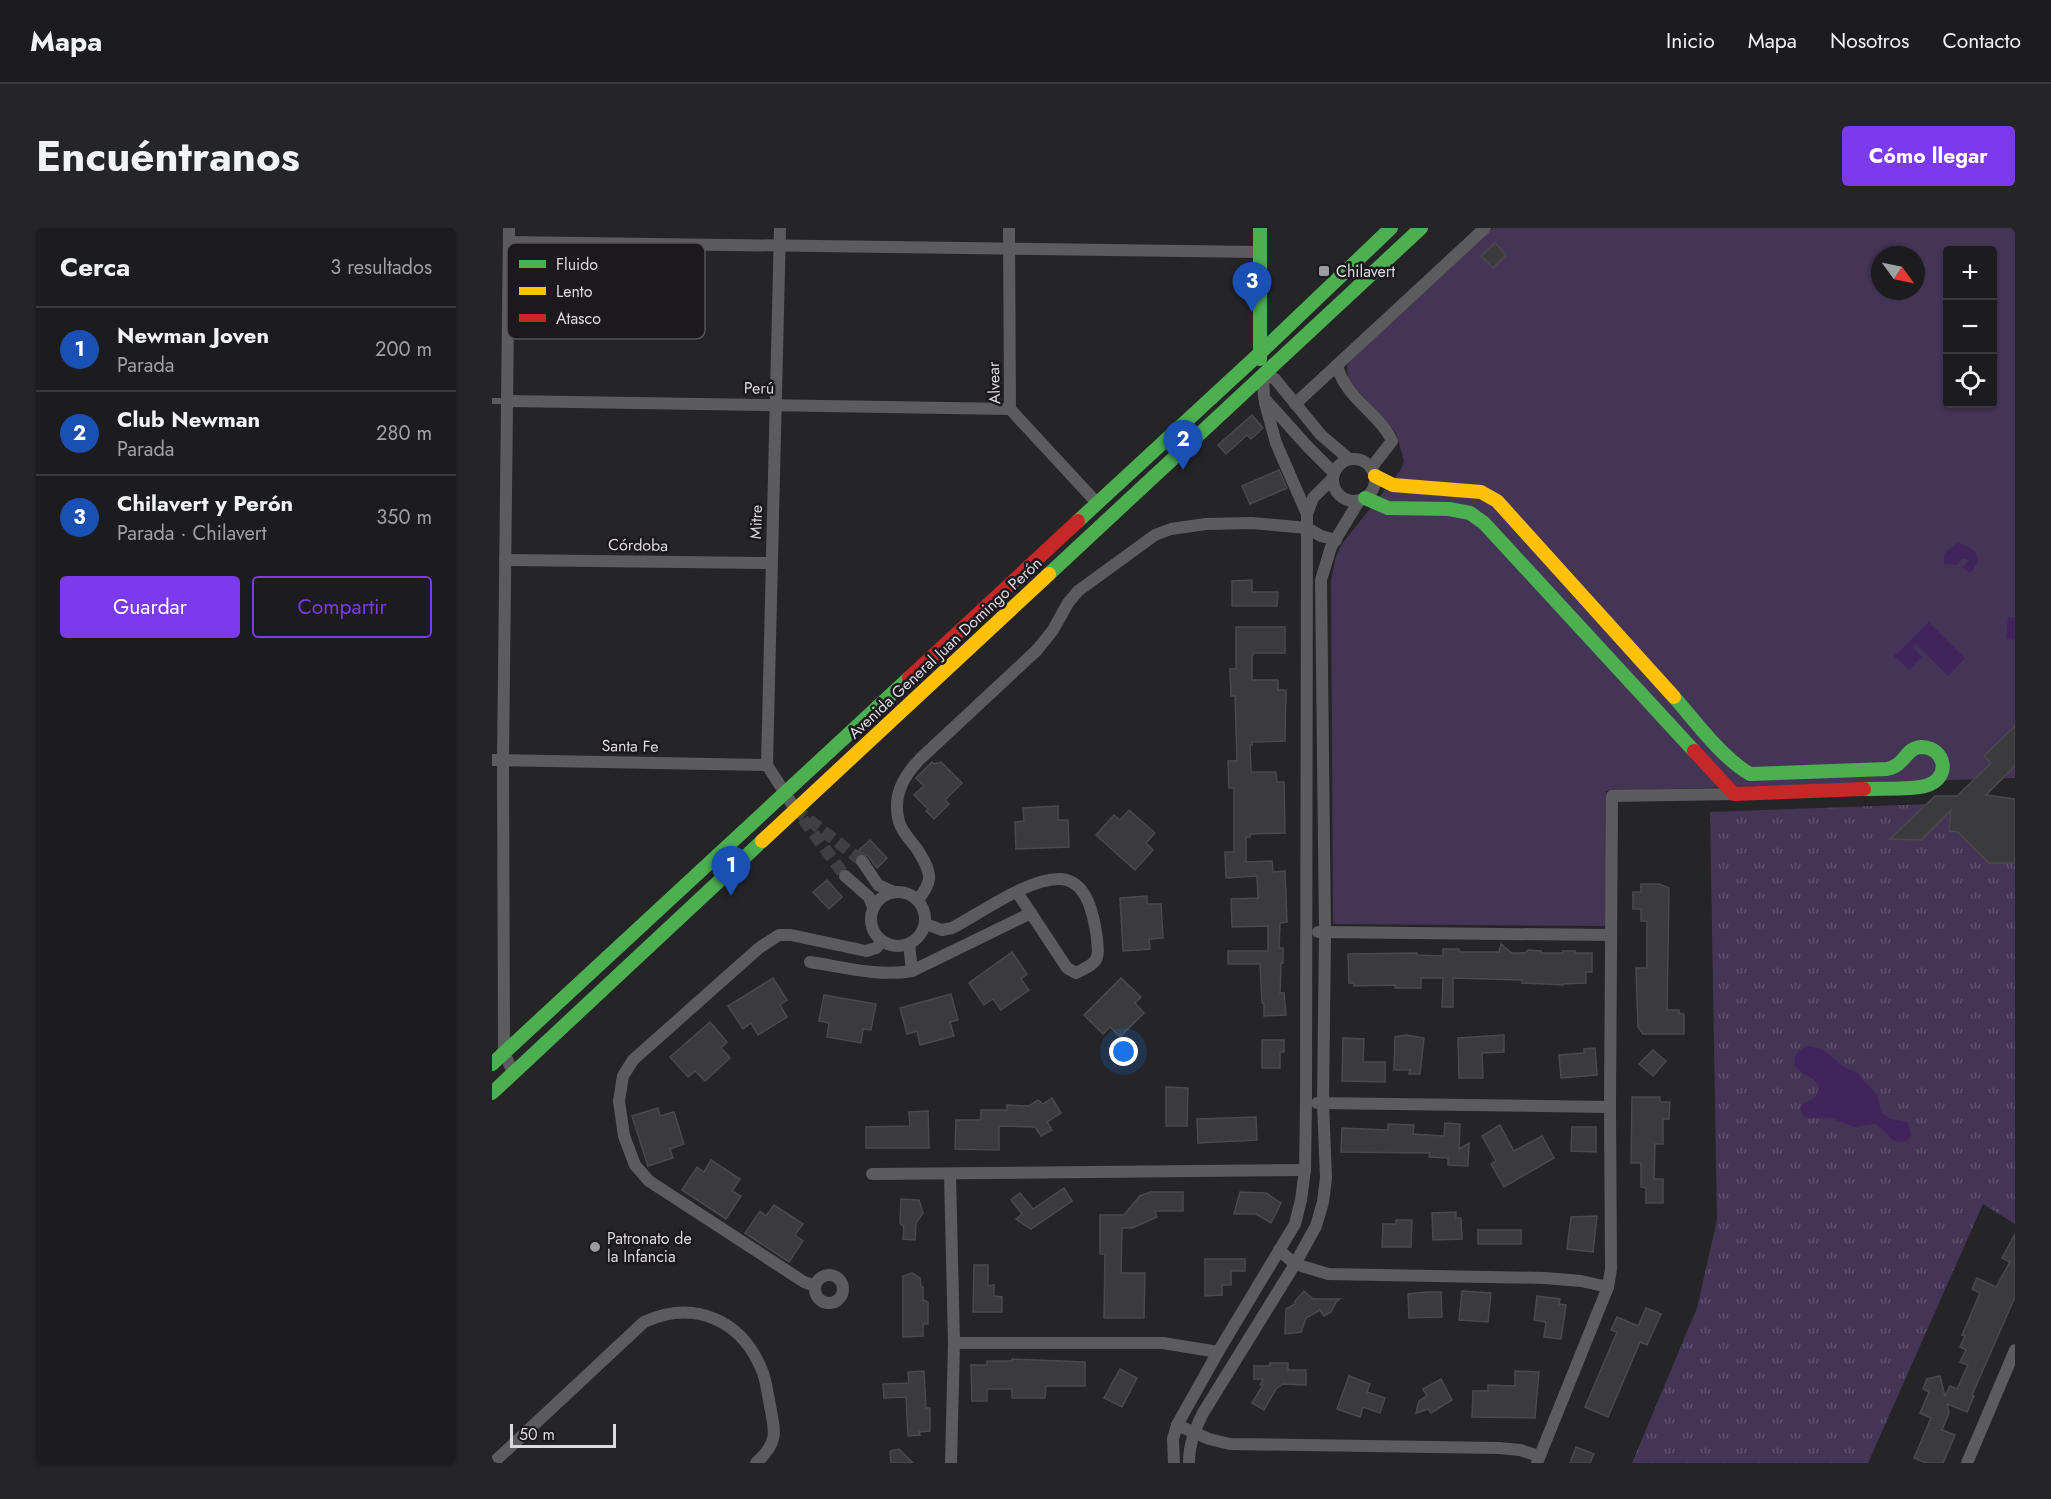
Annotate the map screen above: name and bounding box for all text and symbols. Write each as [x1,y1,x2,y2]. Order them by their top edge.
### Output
text: Mapa [30,21,102,62]
text: Inicio [1666,26,1715,56]
text: Mapa [1748,26,1797,56]
text: Nosotros [1830,26,1909,56]
text: Contacto [1942,26,2021,56]
text: Encuéntranos [36,126,300,187]
button: Cómo llegar [1842,126,2015,186]
legend [507,243,705,339]
north arrow [1871,246,1925,300]
map controls [1943,246,1997,408]
button: + [1943,246,1997,300]
text: Cerca [60,248,130,286]
text: 3 resultados [330,253,432,282]
text: Fluido [556,253,598,276]
place label: Chilavert [1336,260,1395,283]
pin: 3 [1232,262,1272,312]
marker: Chilavert [1317,264,1331,278]
text: Lento [556,280,593,303]
button: − [1943,300,1997,354]
text: Atasco [556,307,601,330]
text: Newman Joven [117,319,269,351]
text: 1 [74,335,85,364]
text: 200 m [375,335,432,364]
text: Parada [117,351,174,380]
button: locate [1943,354,1997,408]
street label: Alvear [982,361,1006,405]
street label: Perú [744,376,774,400]
text: Club Newman [117,403,260,435]
text: 2 [73,419,86,448]
text: 280 m [376,419,432,448]
pin: 2 [1164,420,1202,470]
text: Parada [117,435,174,464]
text: Chilavert y Perón [117,487,293,519]
text: 3 [73,503,86,532]
text: 350 m [376,503,432,532]
street label: Mitre [744,504,768,540]
text: Parada · Chilavert [117,519,266,548]
street label: Córdoba [608,533,668,557]
street label: Avenida General Juan Domingo Perón [843,552,1047,744]
button: Guardar [60,576,240,638]
button: Compartir [252,576,432,638]
street label: Santa Fe [601,734,659,758]
pin: 1 [712,846,750,896]
your location [1109,1037,1138,1066]
place label: Patronato de la Infancia [607,1227,692,1268]
marker: Patronato de la Infancia [588,1240,602,1254]
scale bar [510,1421,616,1448]
text: 50 m [519,1423,555,1446]

